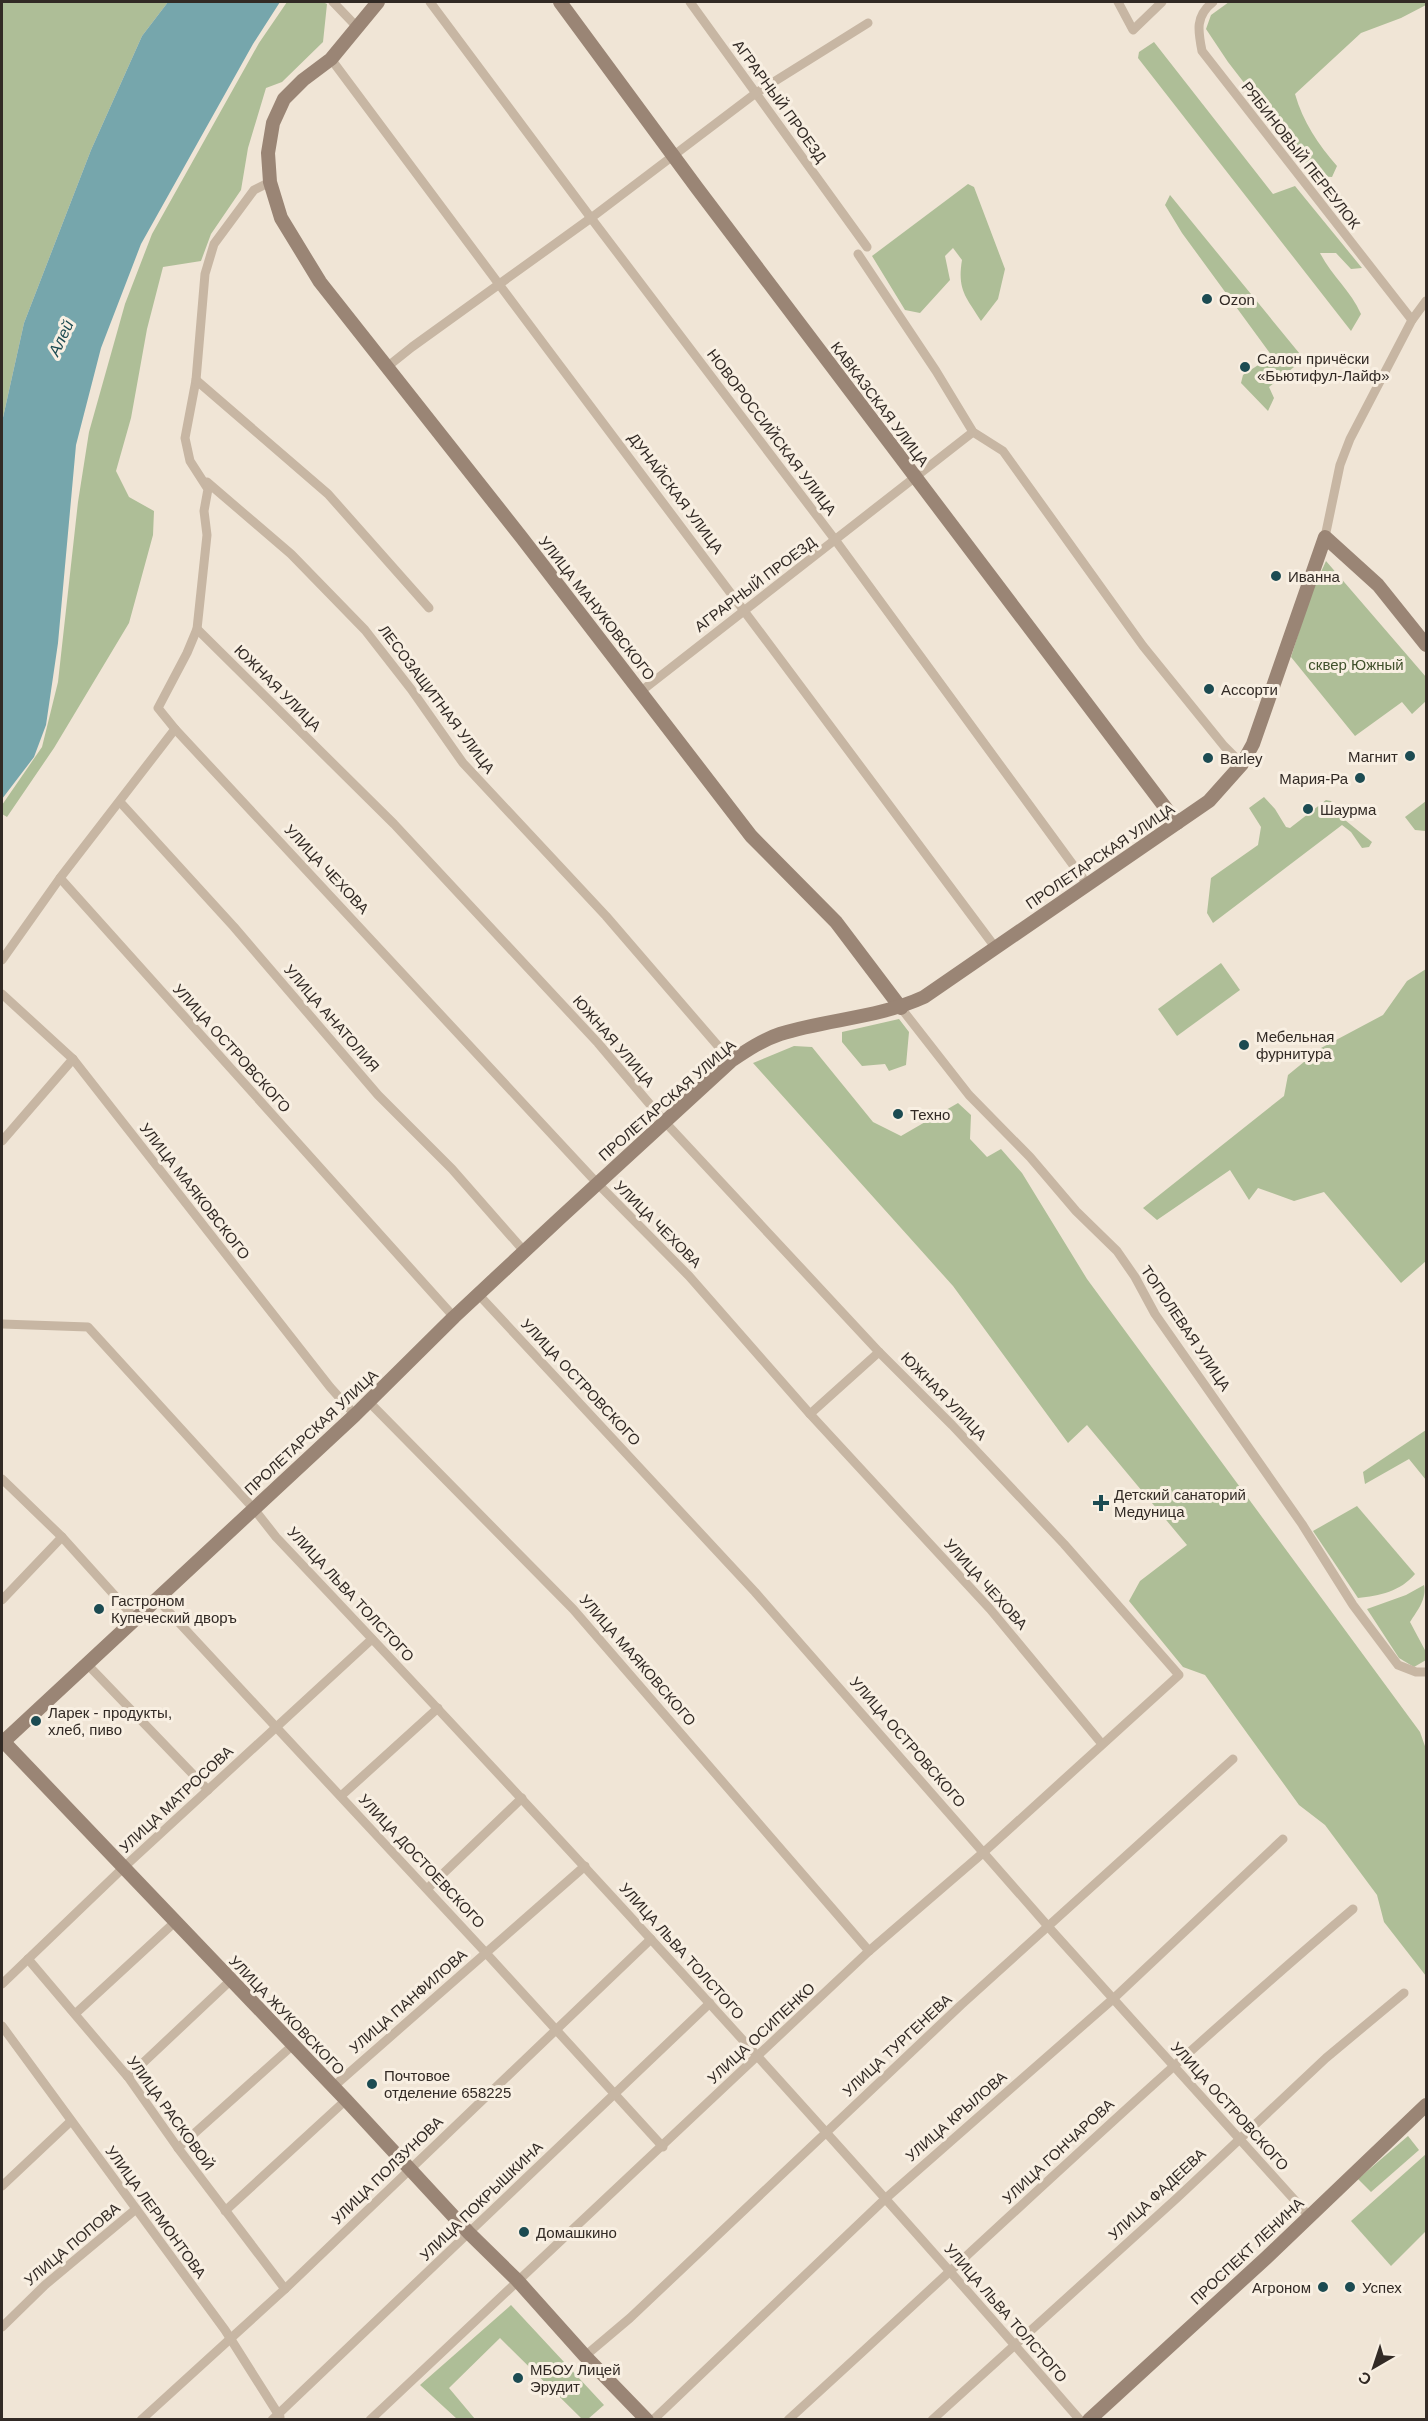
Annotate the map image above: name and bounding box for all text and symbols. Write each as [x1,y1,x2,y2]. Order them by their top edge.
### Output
street label: АГРАРНЫЙ ПРОЕЗД [730,36,830,166]
street label: РЯБИНОВЫЙ ПЕРЕУЛОК [1238,78,1364,232]
place label: Ozon [1219,291,1255,308]
marker: Ozon [1200,292,1214,306]
water label: Алей [45,317,77,359]
street label: КАВКАЗСКАЯ УЛИЦА [828,338,932,470]
street label: НОВОРОССИЙСКАЯ УЛИЦА [704,346,840,518]
place label: Салон причёски «Бьютифул-Лайф» [1257,350,1390,384]
marker: Салон причёски «Бьютифул-Лайф» [1238,360,1252,374]
street label: ДУНАЙСКАЯ УЛИЦА [625,429,727,557]
street label: УЛИЦА МАНУКОВСКОГО [536,533,658,683]
street label: АГРАРНЫЙ ПРОЕЗД [691,533,819,635]
place label: Иванна [1288,568,1340,585]
marker: Иванна [1269,569,1283,583]
street label: ЛЕСОЗАЩИТНАЯ УЛИЦА [376,621,498,777]
street label: ЮЖНАЯ УЛИЦА [231,641,325,735]
park label: сквер Южный [1308,656,1404,673]
place label: Ассорти [1221,681,1278,698]
marker: Ассорти [1202,682,1216,696]
place label: Магнит [1348,748,1398,765]
marker: Магнит [1403,749,1417,763]
place label: Barley [1220,750,1263,767]
marker: Barley [1201,751,1215,765]
place label: Мария-Ра [1279,770,1349,787]
marker: Мария-Ра [1353,771,1367,785]
street label: ПРОЛЕТАРСКАЯ УЛИЦА [1022,800,1178,912]
place label: Шаурма [1320,801,1377,818]
marker: Шаурма [1301,802,1315,816]
street label: УЛИЦА ЧЕХОВА [281,821,373,917]
street label: УЛИЦА АНАТОЛИЯ [281,961,383,1075]
street label: УЛИЦА ОСТРОВСКОГО [170,980,294,1116]
street label: ЮЖНАЯ УЛИЦА [570,992,658,1090]
place label: Мебельная фурнитура [1256,1028,1334,1062]
street label: ПРОЛЕТАРСКАЯ УЛИЦА [595,1036,739,1164]
marker: Мебельная фурнитура [1237,1038,1251,1052]
place label: Техно [910,1106,950,1123]
marker: Техно [891,1107,905,1121]
street label: УЛИЦА МАЯКОВСКОГО [137,1120,253,1262]
street label: УЛИЦА ЧЕХОВА [611,1177,705,1271]
street label: ТОПОЛЕВАЯ УЛИЦА [1138,1262,1234,1394]
street label: УЛИЦА ОСТРОВСКОГО [518,1315,644,1449]
street label: ЮЖНАЯ УЛИЦА [898,1349,990,1443]
street label: ПРОЛЕТАРСКАЯ УЛИЦА [241,1366,381,1498]
place label: Детский санаторий Медуница [1114,1486,1246,1520]
marker: Детский санаторий Медуница [1092,1494,1110,1512]
street label: УЛИЦА ЛЬВА ТОЛСТОГО [284,1523,418,1665]
street label: УЛИЦА ЧЕХОВА [941,1535,1031,1633]
street label: УЛИЦА МАЯКОВСКОГО [576,1591,700,1729]
place label: Гастроном Купеческий дворъ [111,1592,237,1626]
marker: Гастроном Купеческий дворъ [92,1602,106,1616]
street label: УЛИЦА ОСТРОВСКОГО [847,1673,969,1811]
place label: Ларек - продукты, хлеб, пиво [48,1704,172,1738]
marker: Ларек - продукты, хлеб, пиво [29,1714,43,1728]
street label: УЛИЦА МАТРОСОВА [116,1742,236,1856]
street label: УЛИЦА ДОСТОЕВСКОГО [356,1791,488,1931]
street label: УЛИЦА ЛЬВА ТОЛСТОГО [616,1879,748,2023]
street label: УЛИЦА ПАНФИЛОВА [346,1945,470,2057]
street label: УЛИЦА ЖУКОВСКОГО [226,1952,348,2078]
street label: УЛИЦА ОСИПЕНКО [704,1979,818,2087]
street label: УЛИЦА ТУРГЕНЕВА [839,1990,955,2100]
street label: УЛИЦА ОСТРОВСКОГО [1168,2038,1292,2174]
street label: УЛИЦА РАСКОВОЙ [124,2053,218,2173]
place label: Почтовое отделение 658225 [384,2067,511,2101]
street label: УЛИЦА КРЫЛОВА [902,2068,1010,2164]
marker: Почтовое отделение 658225 [365,2077,379,2091]
street label: УЛИЦА ГОНЧАРОВА [999,2095,1117,2207]
street label: УЛИЦА ПОЛЗУНОВА [328,2113,446,2227]
street label: УЛИЦА ПОКРЫШКИНА [416,2138,546,2264]
street label: УЛИЦА ЛЕРМОНТОВА [102,2143,210,2281]
street label: УЛИЦА ФАДЕЕВА [1105,2145,1209,2243]
street label: ПРОСПЕКТ ЛЕНИНА [1187,2194,1307,2308]
street label: УЛИЦА ПОПОВА [21,2199,123,2289]
place label: Домашкино [536,2224,617,2241]
marker: Домашкино [517,2225,531,2239]
street label: УЛИЦА ЛЬВА ТОЛСТОГО [941,2240,1071,2386]
place label: Агроном [1252,2279,1311,2296]
place label: Успех [1362,2279,1402,2296]
marker: Агроном [1316,2280,1330,2294]
marker: Успех [1343,2280,1357,2294]
north arrow [1344,2337,1404,2397]
place label: МБОУ Лицей Эрудит [530,2361,621,2395]
text: С [1355,2368,1375,2389]
marker: МБОУ Лицей Эрудит [511,2371,525,2385]

